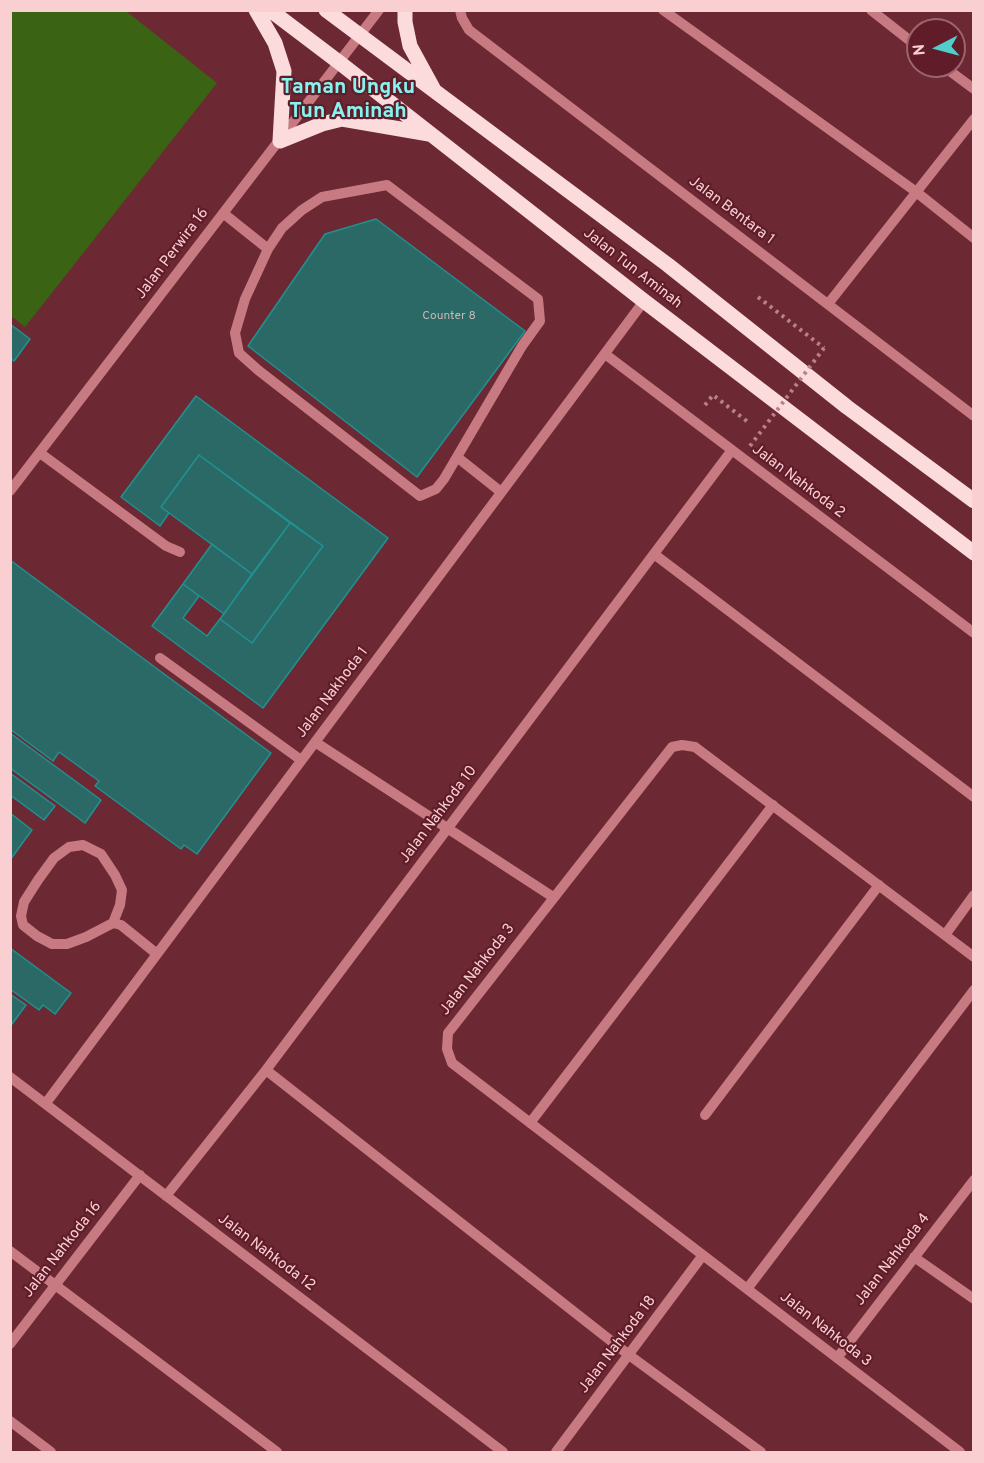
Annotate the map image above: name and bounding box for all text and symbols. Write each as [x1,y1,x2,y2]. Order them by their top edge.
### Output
north arrow [906,18,966,78]
text: N [910,43,931,56]
district label: Taman Ungku Tun Aminah [281,76,415,126]
street label: Jalan Bentara 1 [685,173,777,249]
street label: Jalan Perwira 16 [133,205,213,303]
street label: Jalan Tun Aminah [579,225,685,313]
house number: Counter 8 [422,310,476,324]
street label: Jalan Nahkoda 2 [748,441,848,523]
street label: Jalan Nakhoda 1 [293,644,373,742]
street label: Jalan Nahkoda 10 [396,763,482,867]
street label: Jalan Nahkoda 3 [437,920,519,1020]
street label: Jalan Nahkoda 16 [20,1198,106,1302]
street label: Jalan Nahkoda 4 [851,1210,935,1310]
street label: Jalan Nahkoda 12 [214,1211,318,1295]
street label: Jalan Nahkoda 3 [775,1289,875,1371]
street label: Jalan Nahkoda 18 [576,1293,660,1397]

